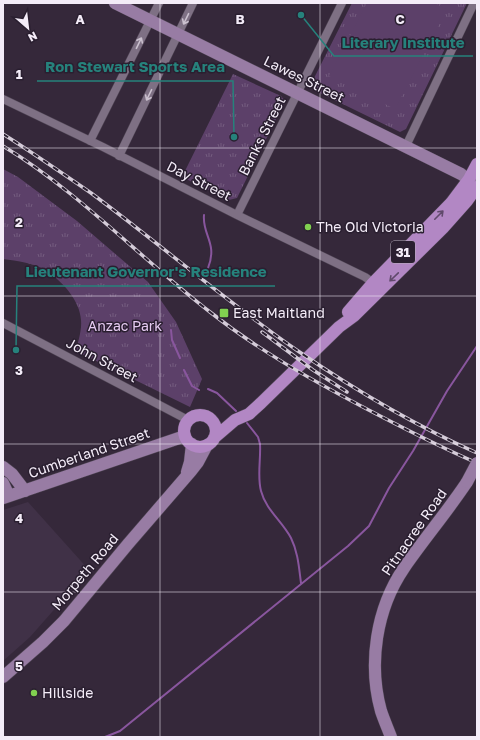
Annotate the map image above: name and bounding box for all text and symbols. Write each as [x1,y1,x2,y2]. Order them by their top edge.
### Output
north arrow [8,8,48,48]
text: A [75,11,85,27]
text: B [235,11,245,27]
text: C [395,11,405,27]
one-way arrow [182,12,189,24]
callout: Literary Institute [334,29,473,56]
text: N [26,30,40,45]
text: Literary Institute [341,33,465,51]
one-way arrow [135,37,143,49]
street label: Lawes Street [261,52,347,105]
callout: Ron Stewart Sports Area [37,54,233,81]
text: Ron Stewart Sports Area [45,57,225,75]
text: 1 [16,66,23,82]
one-way arrow [145,88,152,100]
street label: Banks Street [234,94,289,178]
street label: Day Street [164,157,234,204]
one-way arrow [434,210,444,220]
text: 2 [15,214,23,230]
place label: The Old Victoria [316,218,424,235]
marker: The Old Victoria [303,222,313,232]
road number: 31 [391,241,415,263]
callout: Lieutenant Governor's Residence [17,259,275,286]
text: Lieutenant Governor's Residence [25,262,267,280]
one-way arrow [389,272,399,282]
place label: East Maitland [233,304,325,321]
marker: East Maitland [218,307,230,319]
park label: Anzac Park [88,317,162,334]
street label: John Street [64,334,141,385]
text: 3 [15,362,23,378]
street label: Cumberland Street [26,424,152,481]
street label: Pitnacree Road [377,485,450,578]
text: 4 [15,510,23,526]
street label: Morpeth Road [48,530,122,613]
text: 5 [15,658,23,674]
place label: Hillside [42,684,93,701]
marker: Hillside [29,688,39,698]

